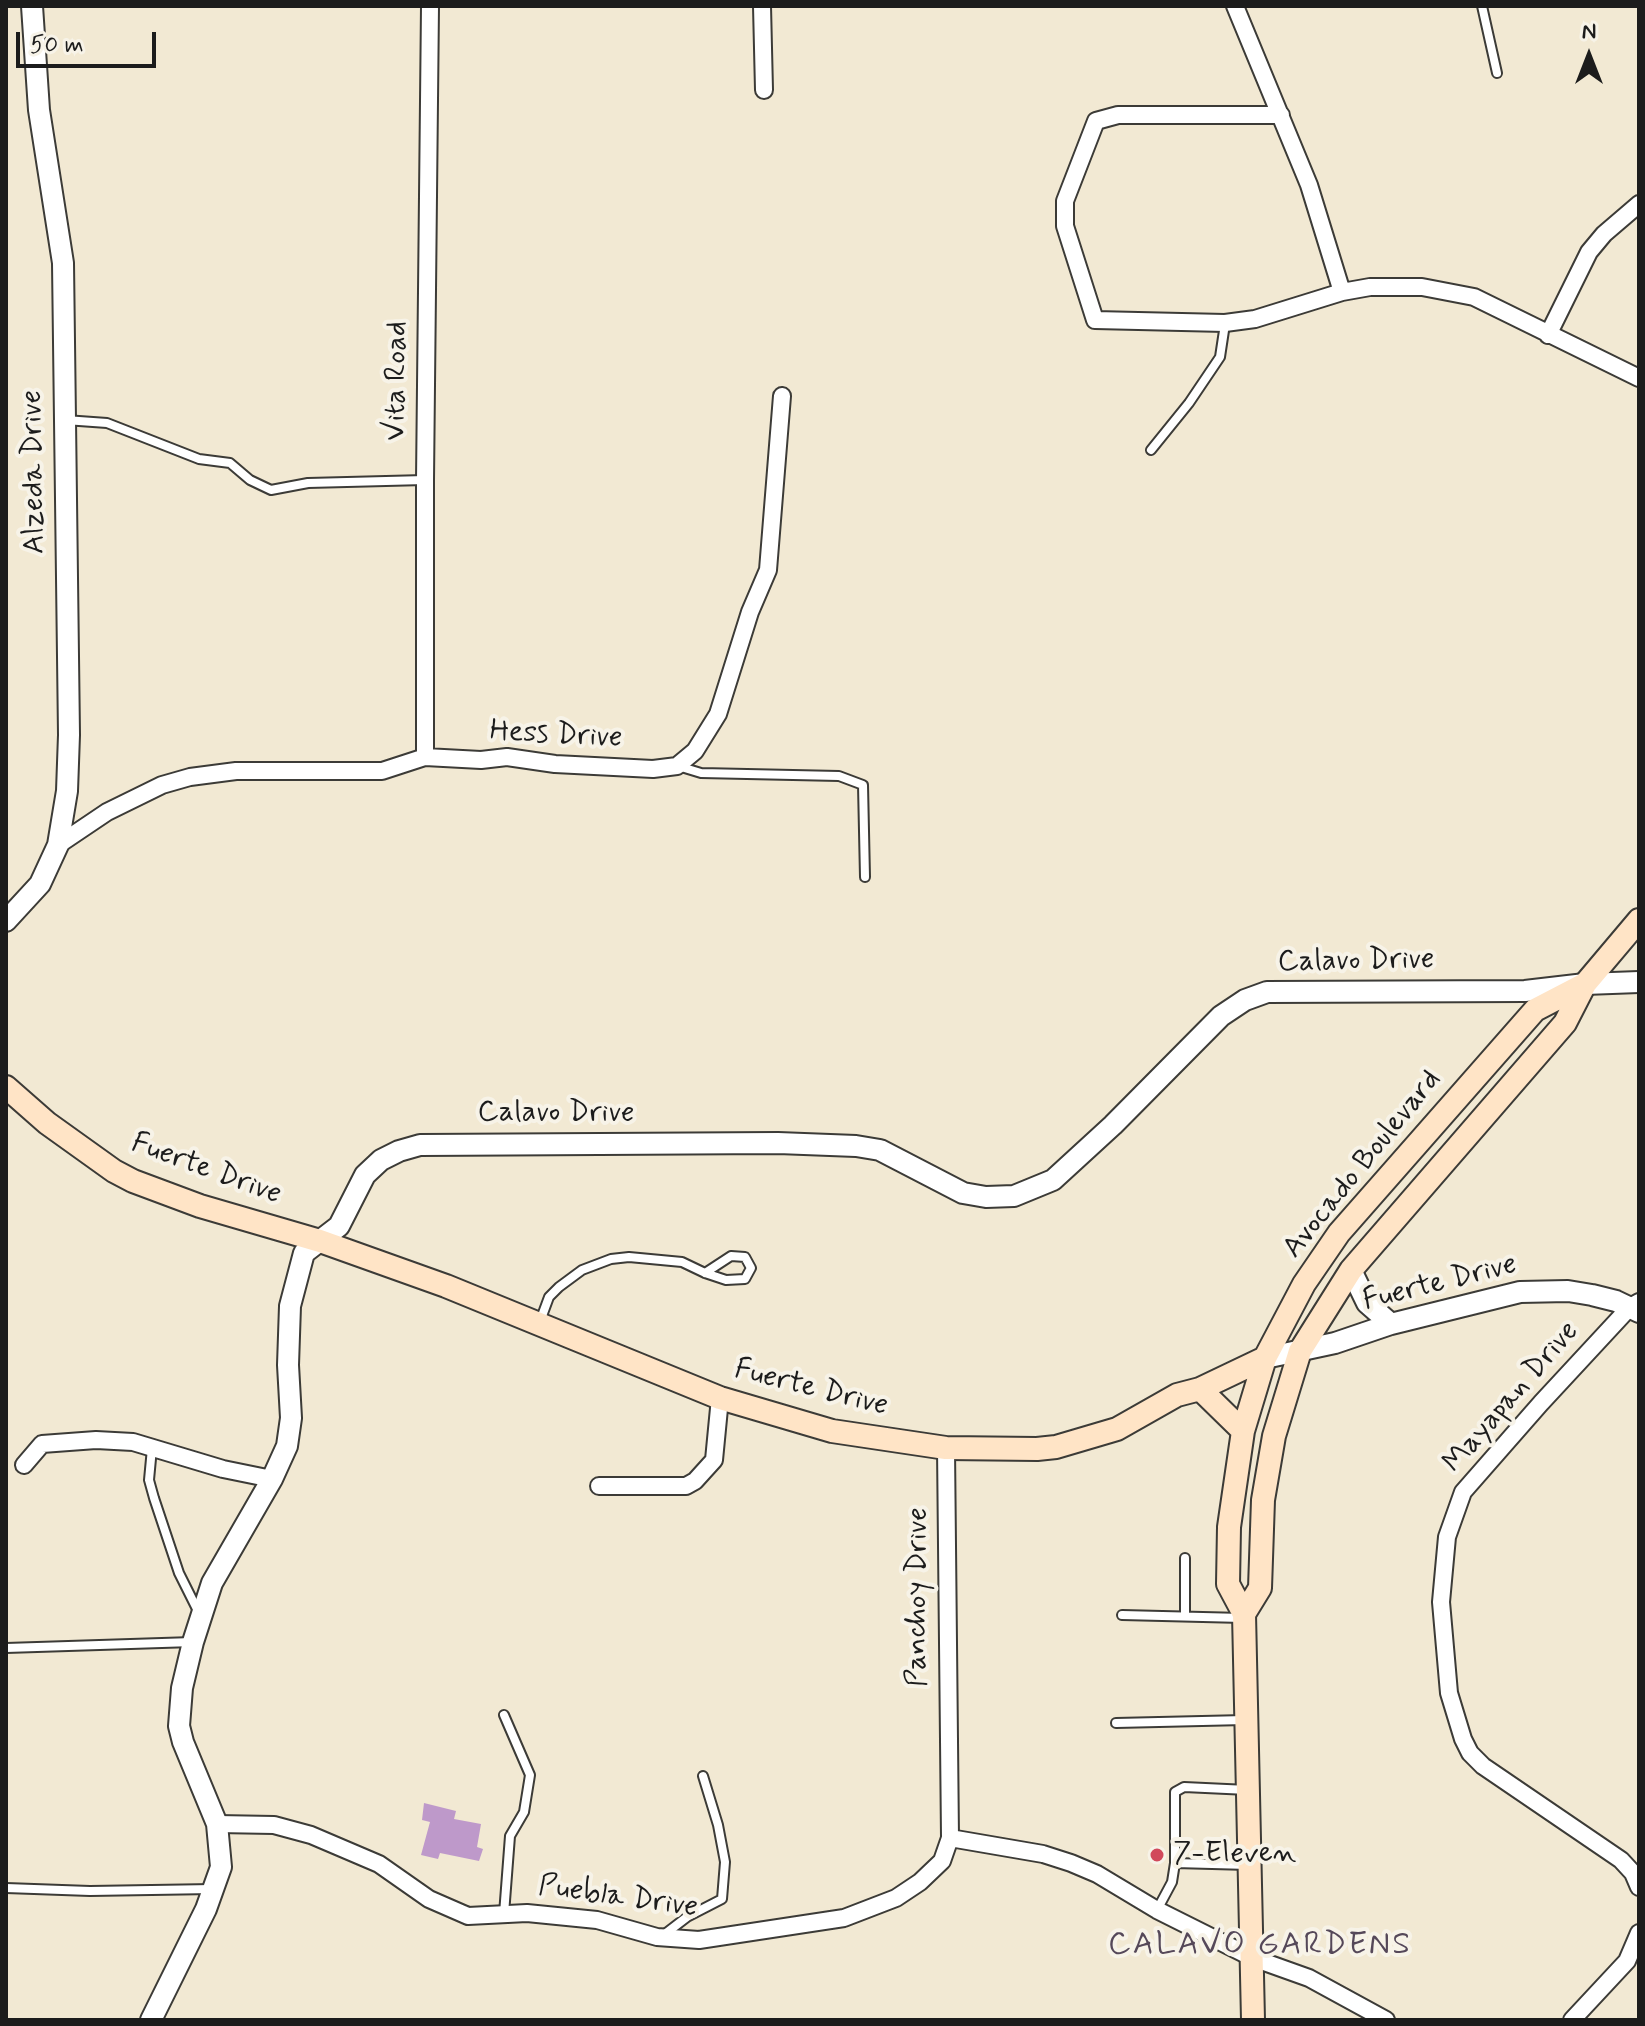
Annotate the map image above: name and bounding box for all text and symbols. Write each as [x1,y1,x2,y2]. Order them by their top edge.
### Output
scale bar [20,16,160,66]
north arrow [1549,16,1629,96]
text: N [1582,18,1596,46]
text: 50 m [30,30,84,61]
street label: Vita Road [379,321,417,441]
street label: Alzeda Drive [16,389,54,555]
street label: Hess Drive [489,715,623,757]
street label: Calavo Drive [1277,943,1435,981]
street label: Avocado Boulevard [1276,1064,1450,1266]
street label: Calavo Drive [478,1096,634,1132]
street label: Fuerte Drive [126,1126,286,1214]
street label: Fuerte Drive [1359,1248,1521,1320]
street label: Mayapan Drive [1436,1315,1588,1481]
street label: Fuerte Drive [730,1353,892,1425]
street label: Panchoy Drive [901,1507,937,1687]
place label: 7-Eleven [1173,1837,1296,1873]
marker: 7-Eleven [1148,1846,1166,1864]
street label: Puebla Drive [536,1869,700,1927]
district label: CALAVO GARDENS [1108,1927,1412,1965]

